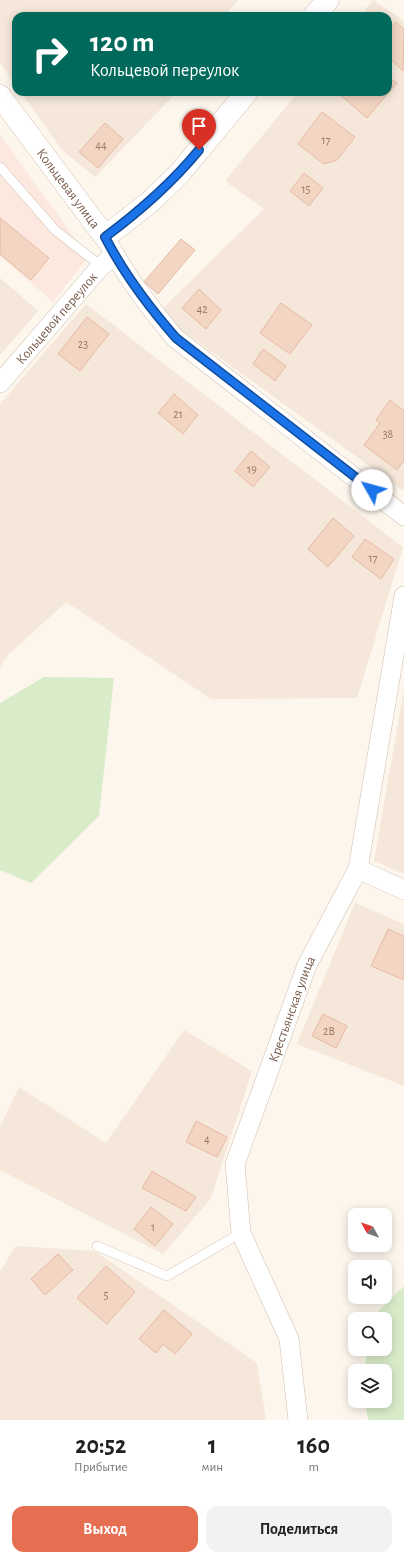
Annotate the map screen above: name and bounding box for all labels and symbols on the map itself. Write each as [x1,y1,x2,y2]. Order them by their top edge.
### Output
pin [182,109,216,150]
house number: 17 [321,134,331,146]
house number: 44 [95,139,107,151]
street label: Кольцевая улица [34,146,102,232]
house number: 15 [301,183,311,195]
street label: Кольцевой переулок [14,270,101,367]
house number: 42 [196,303,208,315]
house number: 23 [78,338,88,350]
house number: 21 [173,408,183,420]
house number: 38 [383,428,394,440]
house number: 19 [247,463,257,475]
position arrow [351,469,393,511]
house number: 17 [368,552,378,564]
street label: Крестьянская улица [266,953,319,1064]
house number: 2В [323,1025,335,1037]
house number: 4 [204,1133,210,1145]
north arrow [348,1208,392,1252]
house number: 1 [151,1221,155,1233]
house number: 5 [103,1289,109,1301]

